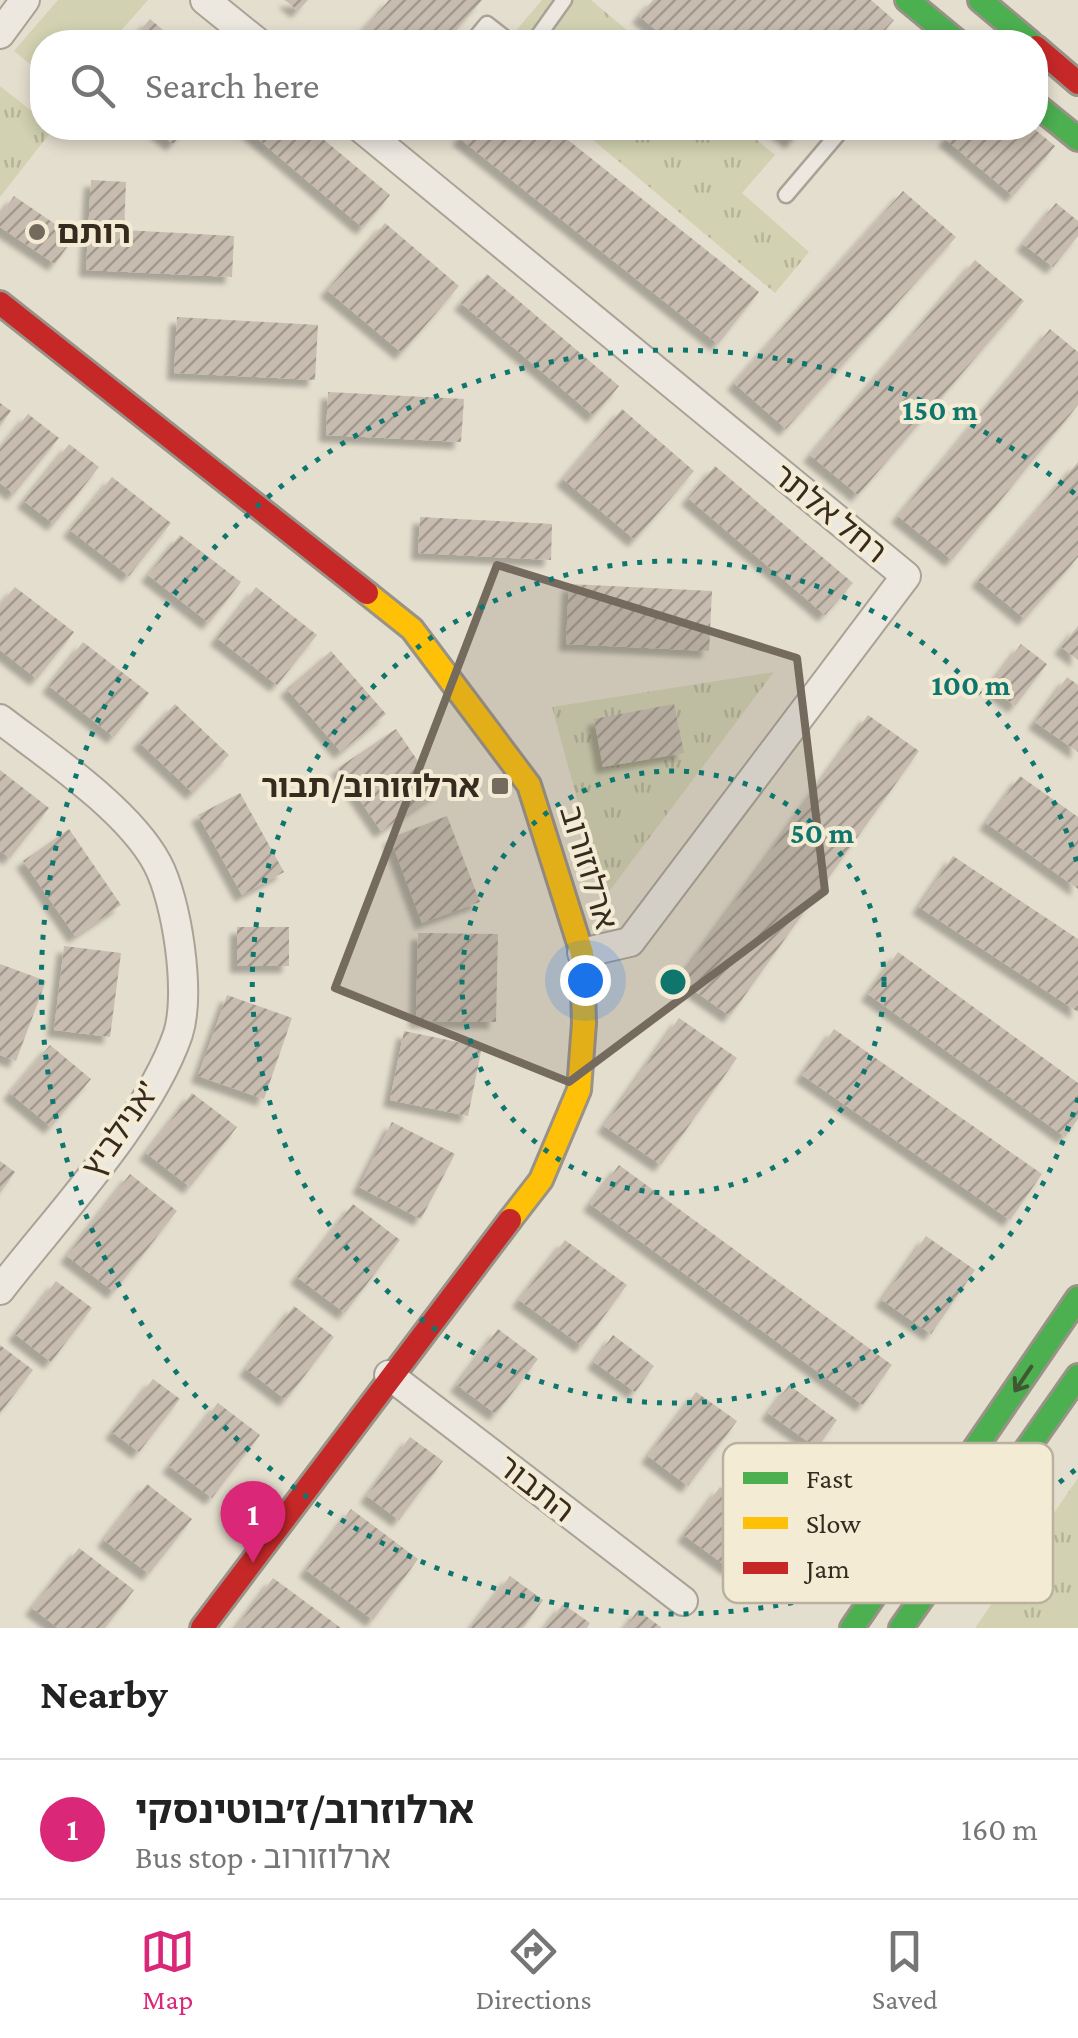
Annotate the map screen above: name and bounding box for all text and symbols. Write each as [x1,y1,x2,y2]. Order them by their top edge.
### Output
search box [30,30,1048,140]
icon: search [65,58,120,113]
text: Search here [145,64,319,106]
place label: רותם [57,214,131,250]
marker: רותם [26,221,48,243]
text: 150 m [902,393,978,426]
street label: רחל אלתר [766,456,894,570]
text: 100 m [932,668,1011,701]
place label: ארלוזורוב/תבור [261,768,480,804]
marker: ארלוזורוב/תבור [489,775,511,797]
street label: ארלוזורוב [553,801,625,933]
text: 50 m [790,816,855,849]
your location [560,955,611,1006]
centre of rings [655,964,691,1000]
street label: אנילביץ' [74,1074,166,1184]
one-way arrow [1013,1364,1034,1392]
legend [723,1443,1053,1603]
street label: התבור [491,1447,581,1529]
text: Fast [806,1463,853,1494]
pin: 1 [220,1480,286,1563]
text: Slow [806,1508,861,1539]
text: Jam [803,1553,850,1584]
text: Nearby [40,1670,168,1717]
text: ארלוזרוב/ז׳בוטינסקי [135,1789,474,1831]
text: 1 [67,1811,78,1847]
text: 160 m [961,1811,1038,1847]
text: Bus stop · ארלוזורוב [135,1839,391,1875]
tab: Map [140,1924,195,2015]
tab: Directions [476,1924,592,2015]
tab: Saved [872,1924,938,2015]

